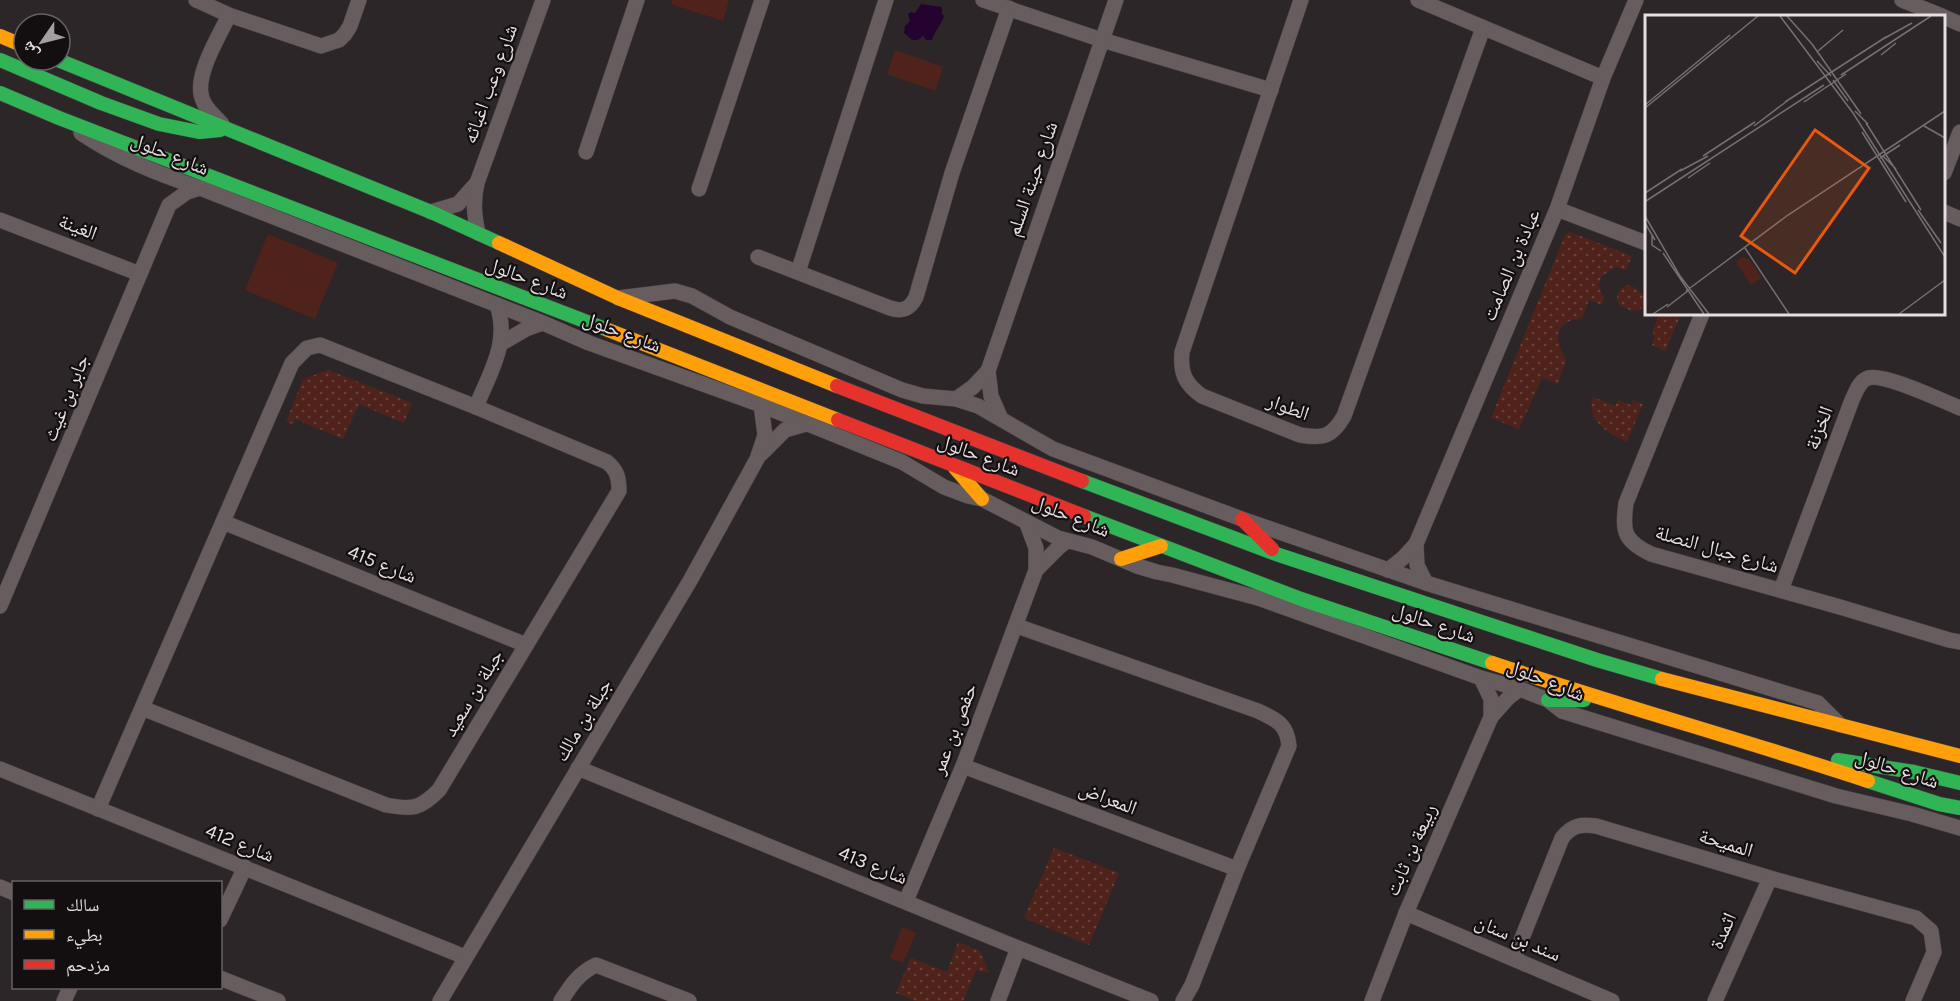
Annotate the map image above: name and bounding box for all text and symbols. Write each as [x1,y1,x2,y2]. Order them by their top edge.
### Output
north arrow [12,12,72,72]
inset map [1645,15,1945,315]
street label: شارع وعب اغباثه [458,21,523,147]
text: ش [17,38,43,63]
street label: شارع حينة السلم [1002,119,1064,240]
street label: شارع حلول [127,128,212,181]
street label: عبادة بن الصامت [1477,206,1545,324]
street label: الغينة [55,209,101,245]
street label: شارع حالول [482,252,571,305]
street label: شارع حلول [579,307,664,358]
street label: جابر بن غيث [38,351,94,445]
street label: الطوار [1263,388,1312,425]
street label: الخزنة [1800,403,1838,453]
street label: شارع حالول [934,429,1023,482]
street label: شارع حلول [1028,490,1113,543]
street label: شارع جبال النصلة [1652,520,1781,579]
street label: شارع 415 [344,540,420,589]
street label: شارع حالول [1389,598,1478,649]
street label: جبلة بن سعيد [438,645,508,741]
street label: شارع حلول [1503,654,1588,707]
street label: جبلة بن مالك [549,674,617,765]
street label: حفص بن عمر [926,680,982,779]
street label: شارع حالول [1852,745,1941,794]
street label: المعراض [1076,776,1140,820]
street label: ربيعة بن ثابت [1381,800,1441,900]
street label: شارع 412 [202,819,278,868]
street label: المميحة [1696,824,1756,862]
street label: شارع 413 [835,841,911,890]
legend [12,881,222,989]
text: سالك [66,894,99,916]
street label: اثمدة [1705,909,1741,953]
street label: سند بن سنان [1472,910,1564,966]
text: بطيء [66,924,103,950]
text: مزدحم [66,954,110,977]

